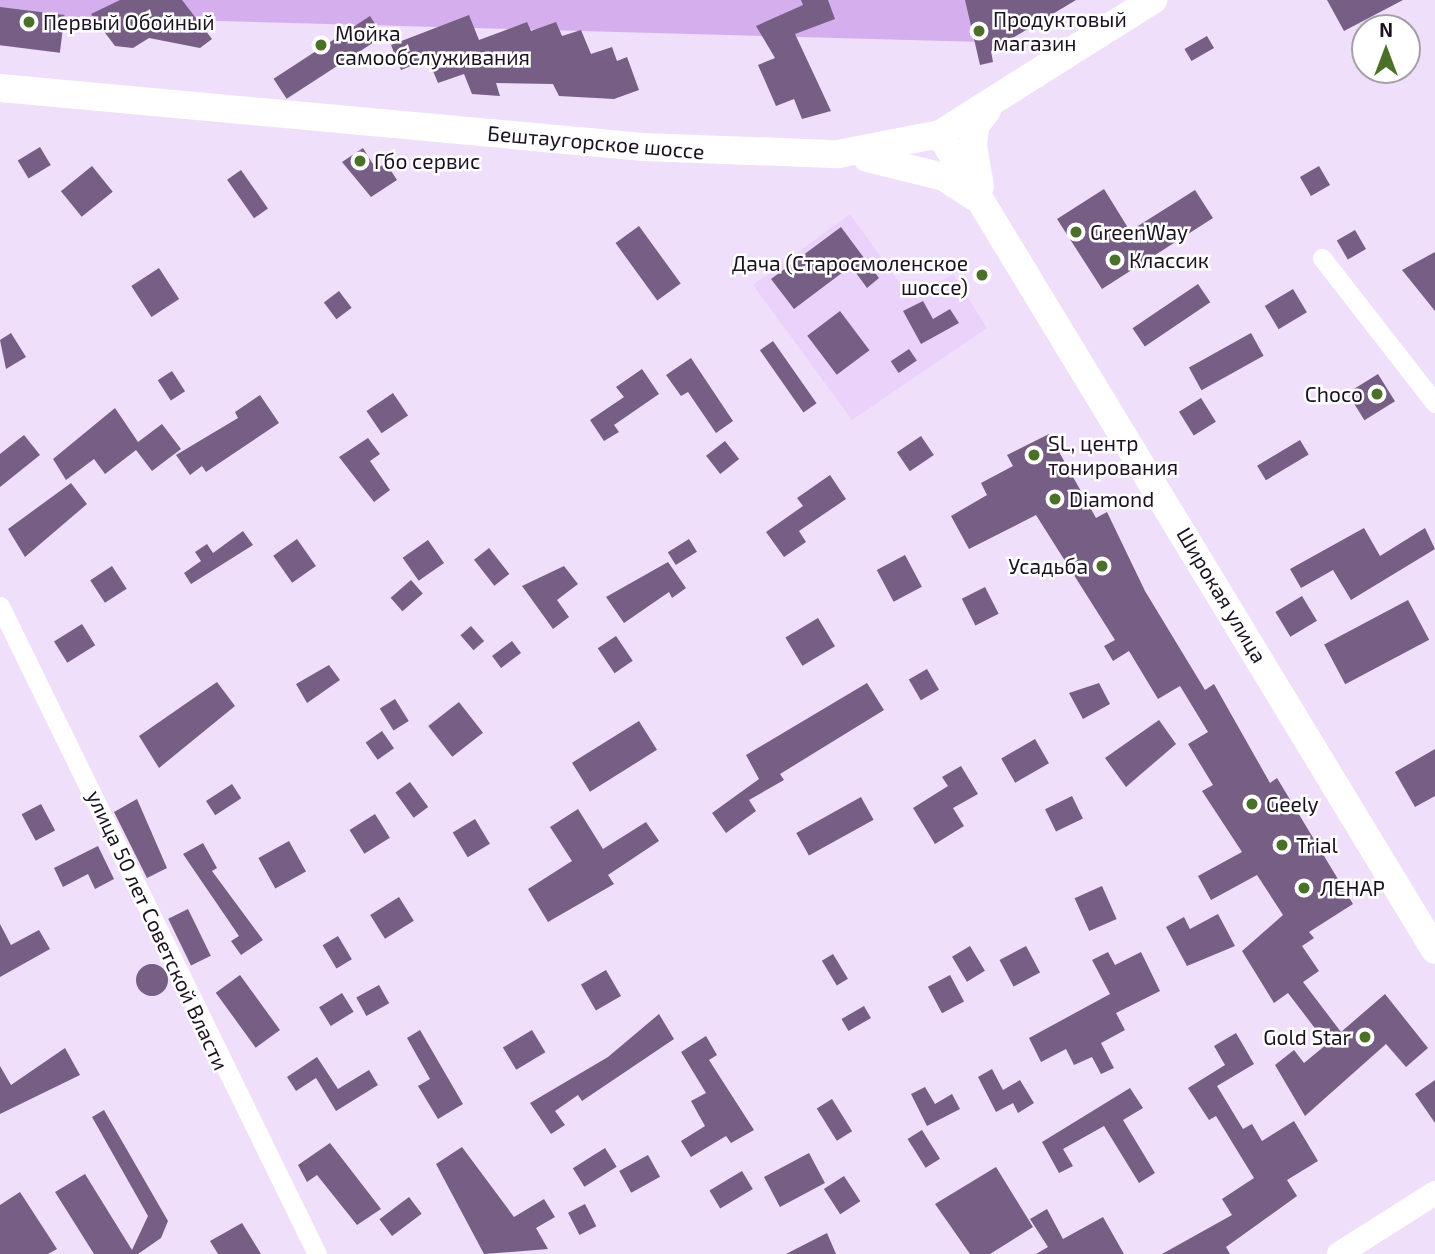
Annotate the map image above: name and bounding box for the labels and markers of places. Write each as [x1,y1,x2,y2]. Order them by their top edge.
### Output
place label: Продуктовый магазин [993,6,1127,56]
place label: Первый Обойный [43,9,215,35]
marker: Первый Обойный [21,14,37,30]
place label: Мойка самообслуживания [335,20,530,70]
marker: Продуктовый магазин [971,23,987,39]
marker: Мойка самообслуживания [313,37,329,53]
place label: Гбо cервис [374,148,480,174]
marker: Гбо cервис [352,153,368,169]
place label: GreenWay [1090,219,1188,245]
marker: GreenWay [1068,224,1084,240]
place label: Классик [1129,247,1209,273]
place label: Дача (Старосмоленское шоссе) [732,250,968,300]
marker: Классик [1107,252,1123,268]
marker: Дача (Старосмоленское шоссе) [974,267,990,283]
place label: Choco [1305,381,1363,407]
marker: Choco [1369,386,1385,402]
place label: SL, центр тонирования [1048,430,1178,480]
marker: SL, центр тонирования [1026,447,1042,463]
place label: Diamond [1069,486,1154,512]
marker: Diamond [1047,491,1063,507]
place label: Усадьба [1008,553,1088,579]
marker: Усадьба [1094,558,1110,574]
place label: Geely [1266,791,1319,817]
marker: Geely [1244,796,1260,812]
place label: Trial [1296,832,1338,858]
marker: Trial [1274,837,1290,853]
place label: ЛЕНАР [1320,875,1385,901]
marker: ЛЕНАР [1294,878,1314,898]
place label: Gold Star [1263,1024,1351,1050]
marker: Gold Star [1357,1029,1373,1045]

